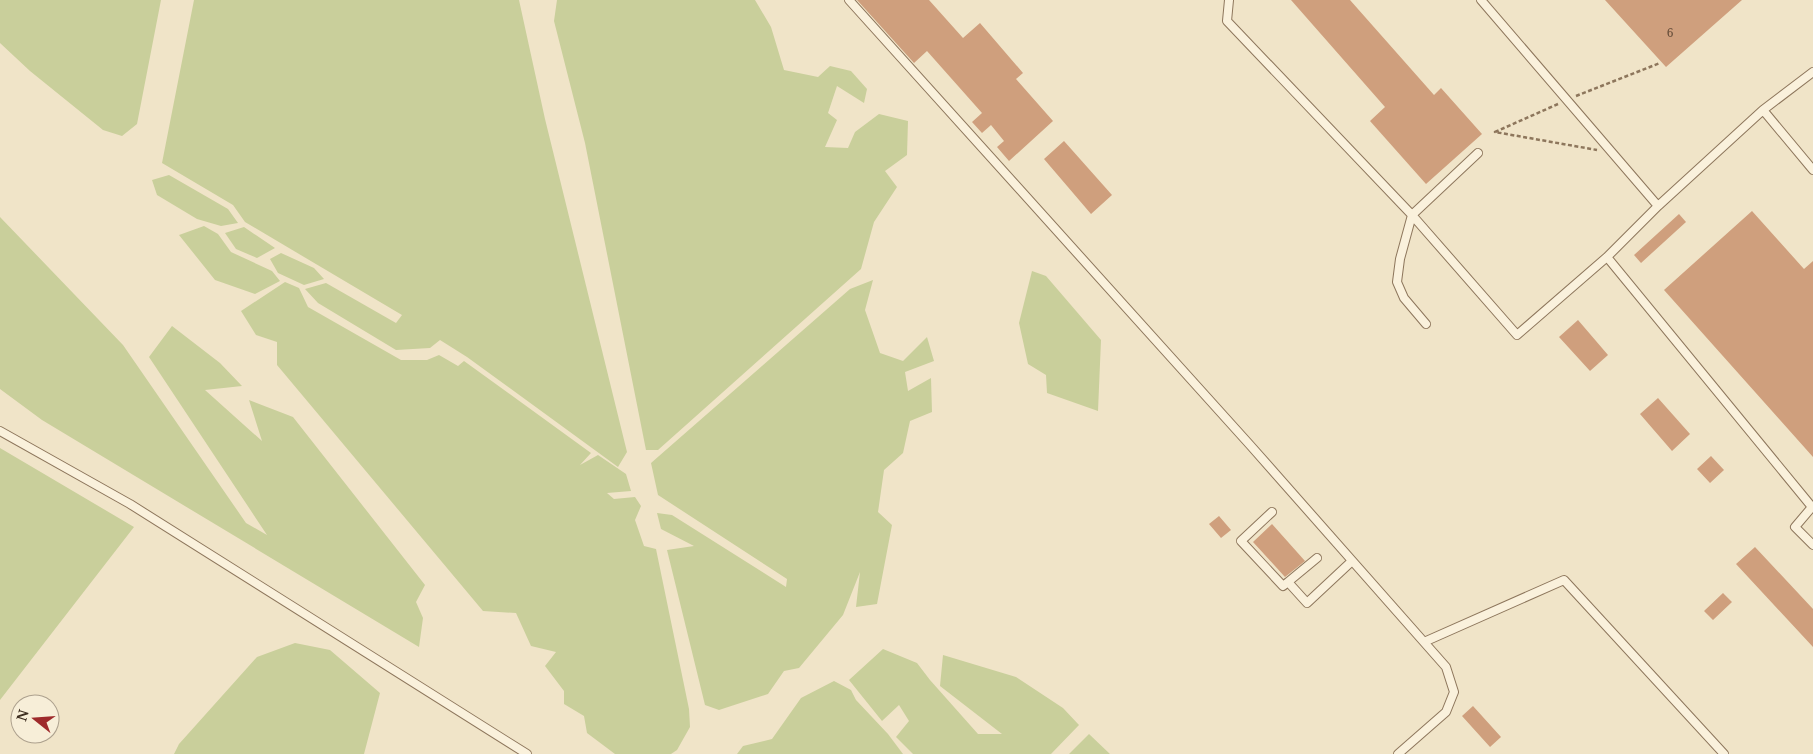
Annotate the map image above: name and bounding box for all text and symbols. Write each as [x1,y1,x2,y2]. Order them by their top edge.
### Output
house number: 6 [1667,24,1674,41]
north arrow [10,694,60,744]
text: N [11,707,33,723]

